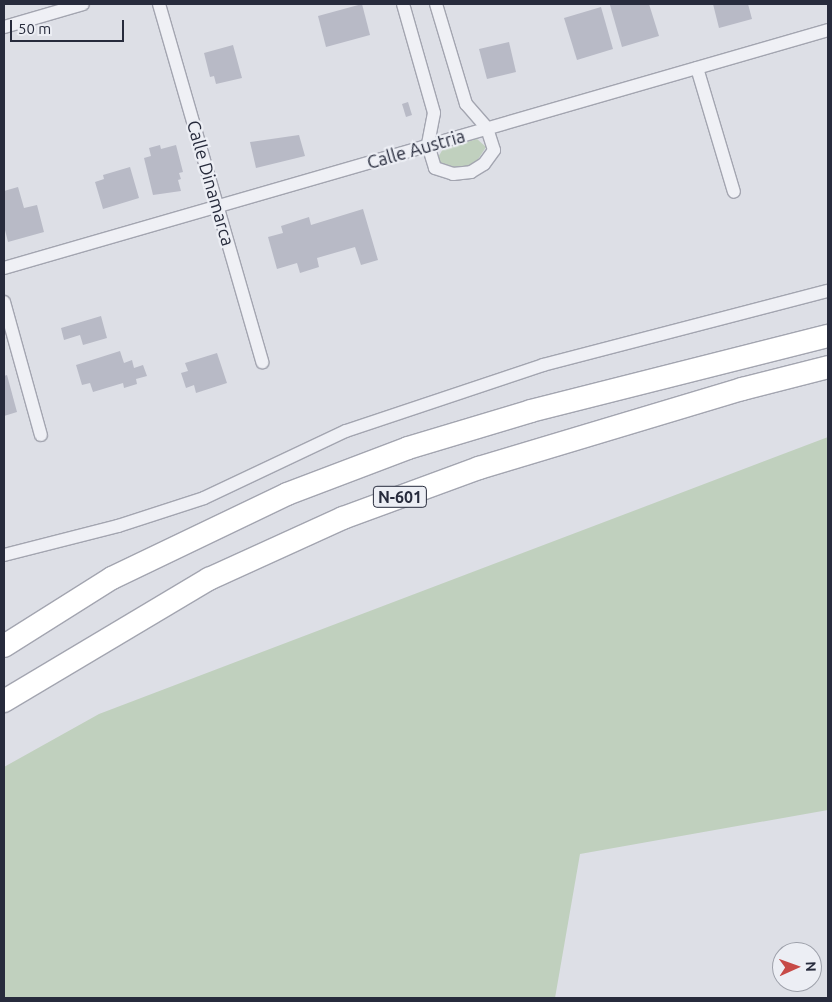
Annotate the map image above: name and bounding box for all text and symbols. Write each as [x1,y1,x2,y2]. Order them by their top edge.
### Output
scale bar [12,10,126,42]
text: 50 m [18,20,51,37]
street label: Calle Dinamarca [183,118,239,248]
street label: Calle Austria [364,125,468,173]
road number: N-601 [372,484,428,511]
north arrow [772,942,822,992]
text: N [803,961,819,972]

